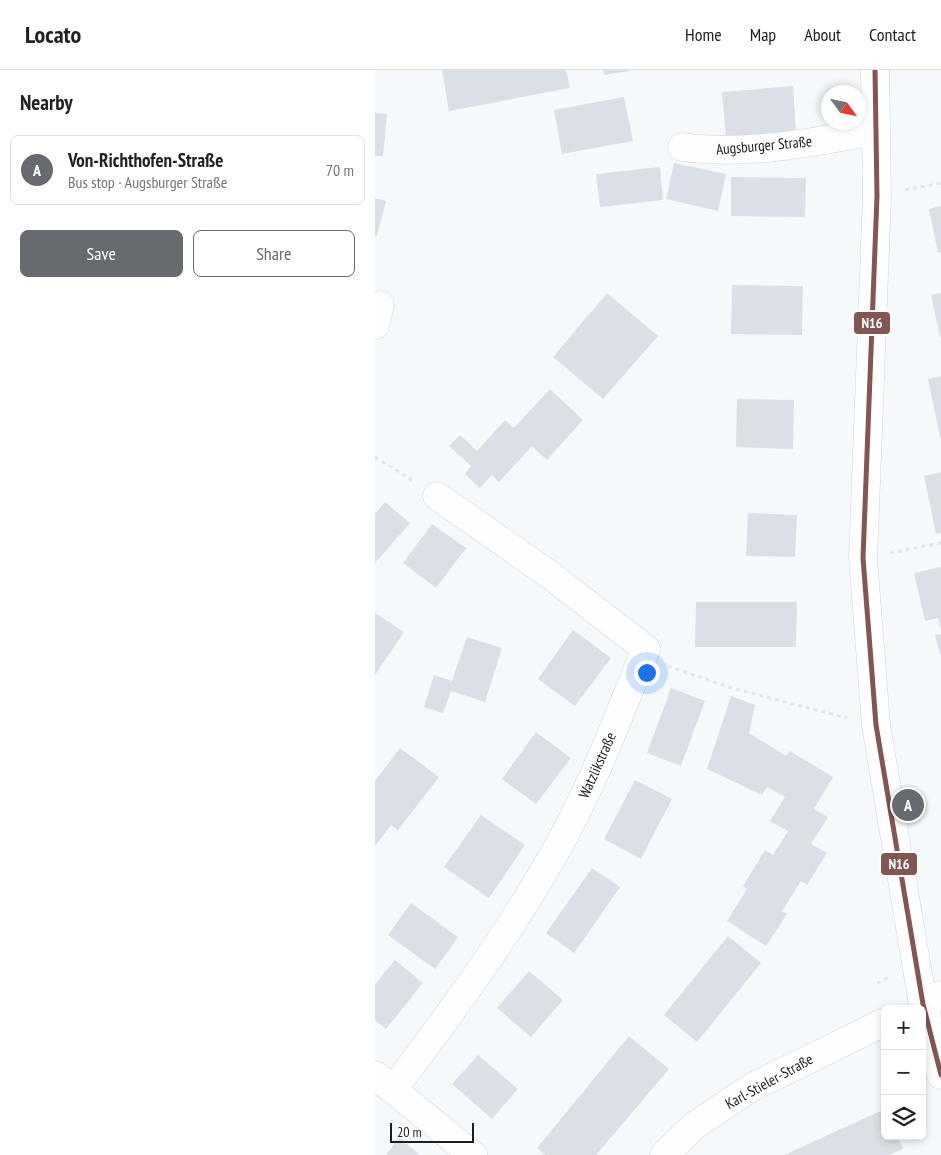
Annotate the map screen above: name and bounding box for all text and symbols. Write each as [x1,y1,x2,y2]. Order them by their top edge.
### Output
text: Locato [25,19,81,50]
text: Home [685,23,722,46]
text: Map [750,23,776,46]
text: About [804,23,841,46]
text: Contact [869,23,916,46]
north arrow [821,85,866,130]
text: Nearby [20,89,73,116]
street label: Augsburger Straße [715,131,813,159]
text: Von-Richthofen-Straße [68,148,223,172]
text: A [33,160,41,180]
text: 70 m [326,160,354,180]
text: Bus stop · Augsburger Straße [68,172,227,192]
button: Save [20,230,183,277]
button: Share [193,230,355,277]
line badge: N16 [853,311,891,335]
text: N16 [862,314,883,332]
your location [634,660,660,686]
street label: Watzlikstraße [574,729,620,801]
pin: A [892,786,924,824]
line badge: N16 [880,852,918,876]
text: N16 [889,855,910,873]
map controls [881,1005,926,1140]
button: + [881,1005,926,1050]
street label: Karl-Stieler-Straße [722,1049,816,1113]
button: − [881,1050,926,1095]
button: layers [881,1095,926,1140]
scale bar [390,1120,474,1143]
text: 20 m [397,1123,422,1141]

